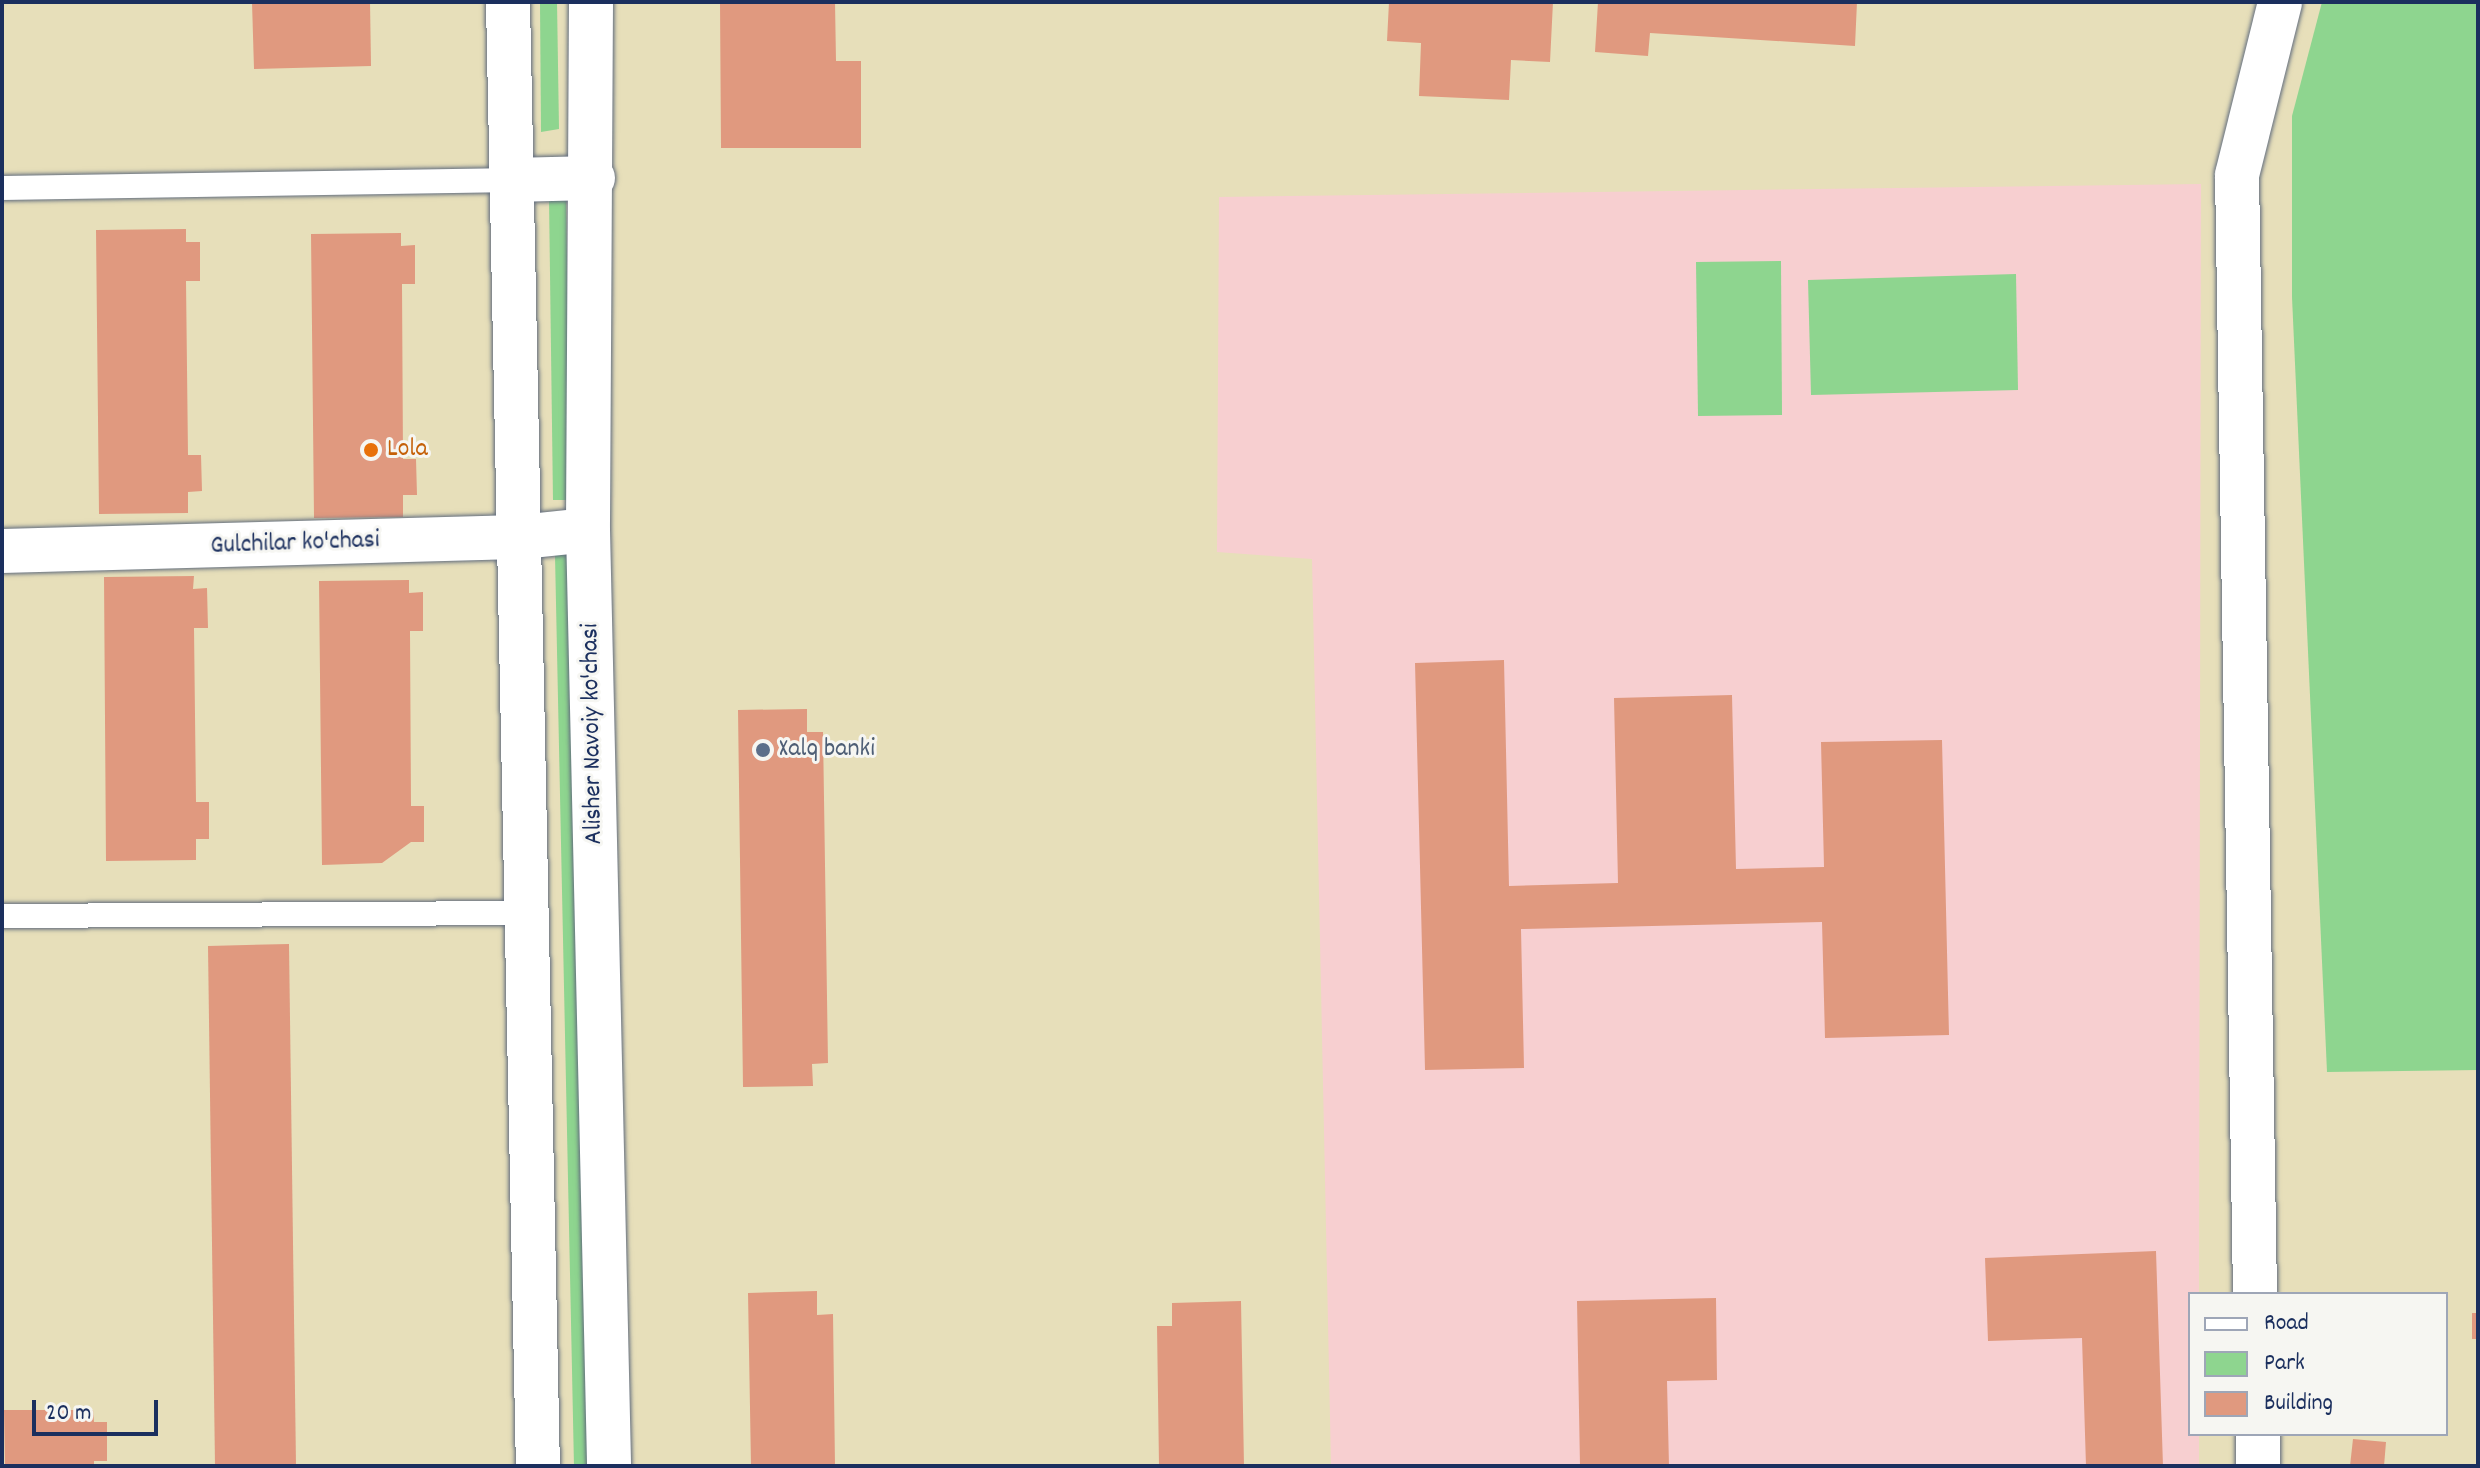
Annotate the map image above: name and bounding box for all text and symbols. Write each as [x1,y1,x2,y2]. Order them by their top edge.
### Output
place label: Lola [387,434,428,466]
marker: Lola [362,441,380,459]
street label: Gulchilar ko'chasi [210,525,380,563]
street label: Alisher Navoiy ko'chasi [575,623,611,845]
place label: Xalq banki [779,734,875,766]
marker: Xalq banki [754,741,772,759]
legend [2188,1292,2448,1436]
text: Road [2264,1307,2309,1341]
text: Park [2264,1347,2305,1381]
scale bar [36,1384,162,1434]
text: Building [2264,1387,2333,1421]
text: 20 m [46,1397,92,1431]

